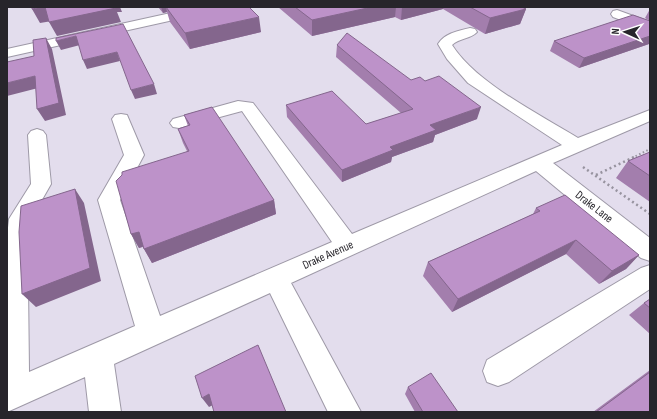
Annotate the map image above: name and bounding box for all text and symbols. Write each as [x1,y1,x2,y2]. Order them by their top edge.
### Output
north arrow [605,12,645,52]
text: N [609,28,622,35]
street label: Drake Lane [572,188,616,227]
street label: Drake Avenue [300,237,356,273]

